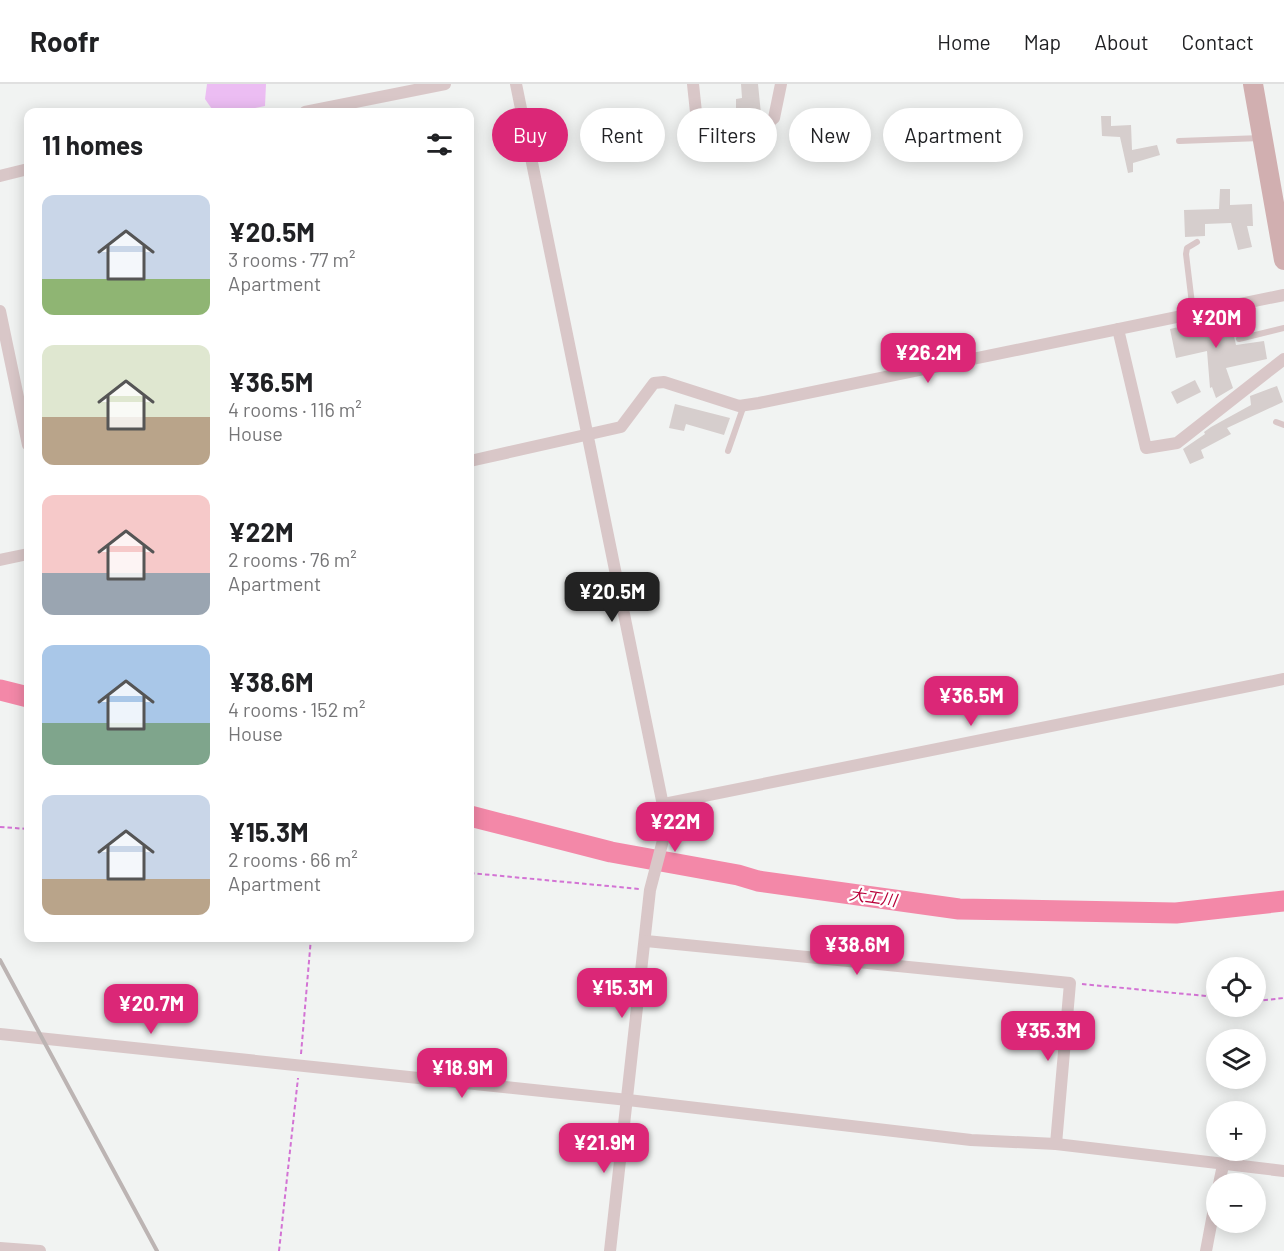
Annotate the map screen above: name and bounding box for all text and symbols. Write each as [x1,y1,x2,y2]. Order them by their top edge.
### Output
text: Roofr [30,24,99,58]
text: Home [937,29,991,54]
text: Map [1024,29,1061,54]
text: About [1094,29,1149,54]
text: Contact [1182,29,1254,54]
chip: Buy [492,108,568,162]
chip: Rent [580,108,665,162]
chip: Filters [677,108,777,162]
chip: New [789,108,871,162]
chip: Apartment [883,108,1023,162]
icon: filters [423,128,456,161]
text: 11 homes [42,129,143,160]
text: ¥20.5M [228,216,315,247]
icon: home [90,219,162,291]
text: 3 rooms · 77 m² [228,247,356,271]
text: Apartment [228,271,321,295]
pin: ¥20M [1180,298,1252,349]
text: ¥20M [1191,305,1241,329]
pin: ¥26.2M [879,333,977,384]
text: ¥26.2M [895,340,961,364]
text: ¥36.5M [228,366,313,397]
icon: home [90,369,162,441]
text: 4 rooms · 116 m² [228,397,362,421]
text: House [228,421,283,445]
text: ¥22M [228,516,294,547]
icon: home [90,519,162,591]
text: 2 rooms · 76 m² [228,547,357,571]
text: Apartment [228,571,321,595]
pin: ¥20.5M [563,572,661,623]
text: ¥20.5M [579,579,645,603]
text: ¥38.6M [228,666,314,697]
icon: home [90,669,162,741]
pin: ¥36.5M [922,676,1020,727]
text: ¥36.5M [938,683,1004,707]
text: 4 rooms · 152 m² [228,697,365,721]
text: House [228,721,283,745]
pin: ¥22M [639,802,711,853]
text: ¥22M [650,809,700,833]
text: ¥15.3M [228,816,309,847]
icon: home [90,819,162,891]
text: 2 rooms · 66 m² [228,847,358,871]
text: Apartment [228,871,321,895]
water label: 大工川 [848,884,900,910]
pin: ¥38.6M [808,925,906,976]
text: ¥38.6M [824,932,890,956]
map controls [1206,957,1266,1233]
button: locate [1206,957,1266,1017]
pin: ¥15.3M [573,968,671,1019]
text: ¥15.3M [591,975,653,999]
pin: ¥20.7M [102,984,200,1035]
text: ¥20.7M [118,991,184,1015]
pin: ¥35.3M [999,1011,1097,1062]
text: ¥35.3M [1015,1018,1081,1042]
button: layers [1206,1029,1266,1089]
pin: ¥18.9M [413,1048,511,1099]
text: ¥18.9M [431,1055,493,1079]
button: + [1206,1101,1266,1161]
pin: ¥21.9M [555,1123,653,1174]
text: ¥21.9M [573,1130,635,1154]
button: − [1206,1173,1266,1233]

